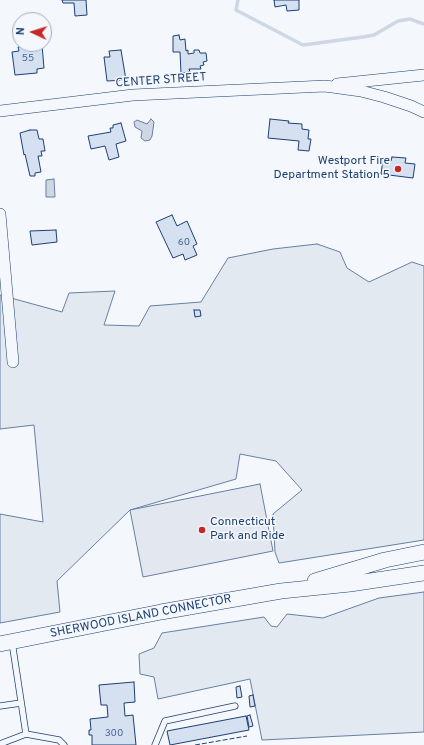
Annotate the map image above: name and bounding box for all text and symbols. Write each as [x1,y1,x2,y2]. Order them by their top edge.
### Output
north arrow [12,12,52,52]
text: N [14,27,28,36]
house number: 55 [22,53,34,65]
street label: CENTER STREET [115,71,207,91]
place label: Westport Fire Department Station 5 [274,155,390,183]
marker: Westport Fire Department Station 5 [393,164,403,174]
house number: 60 [178,237,190,249]
place label: Connecticut Park and Ride [210,516,285,544]
marker: Connecticut Park and Ride [197,525,207,535]
street label: SHERWOOD ISLAND CONNECTOR [49,592,233,642]
house number: 300 [105,728,123,740]

